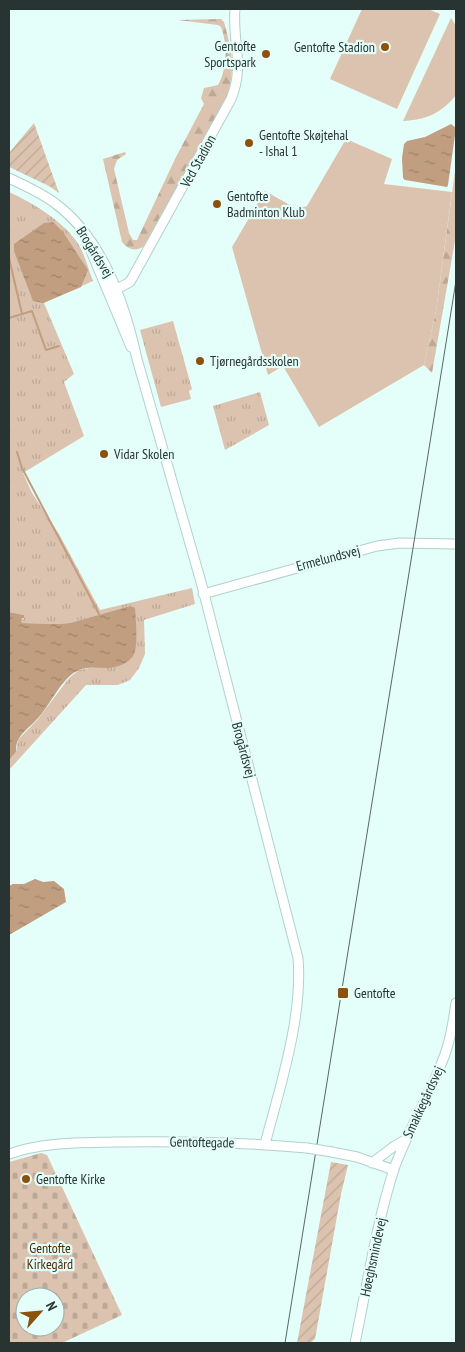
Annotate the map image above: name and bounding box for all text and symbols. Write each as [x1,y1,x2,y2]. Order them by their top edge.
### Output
place label: Gentofte Sportspark [204,37,257,71]
place label: Gentofte Stadion [294,38,375,56]
marker: Gentofte Stadion [379,41,391,53]
marker: Gentofte Sportspark [260,48,272,60]
place label: Gentofte Skøjtehal - Ishal 1 [259,126,349,160]
street label: Ved Stadion [176,132,220,191]
marker: Gentofte Skøjtehal - Ishal 1 [243,137,255,149]
place label: Gentofte Badminton Klub [227,187,305,221]
marker: Gentofte Badminton Klub [211,198,223,210]
street label: Brogårdsvej [72,223,118,281]
place label: Tjørnegårdsskolen [210,352,299,370]
marker: Tjørnegårdsskolen [194,355,206,367]
place label: Vidar Skolen [113,445,175,463]
marker: Vidar Skolen [98,448,110,460]
street label: Ermelundsvej [294,541,362,575]
street label: Brogårdsvej [228,720,260,780]
place label: Gentofte [354,984,396,1002]
marker: Gentofte [336,986,350,1000]
street label: Smakkegårdsvej [398,1063,448,1141]
street label: Gentoftegade [169,1132,235,1152]
place label: Gentofte Kirke [36,1170,105,1188]
marker: Gentofte Kirke [20,1173,32,1185]
street label: Høeghsmindevej [356,1216,390,1298]
park label: Gentofte Kirkegård [27,1239,73,1273]
north arrow [15,1287,65,1337]
text: N [42,1299,61,1314]

